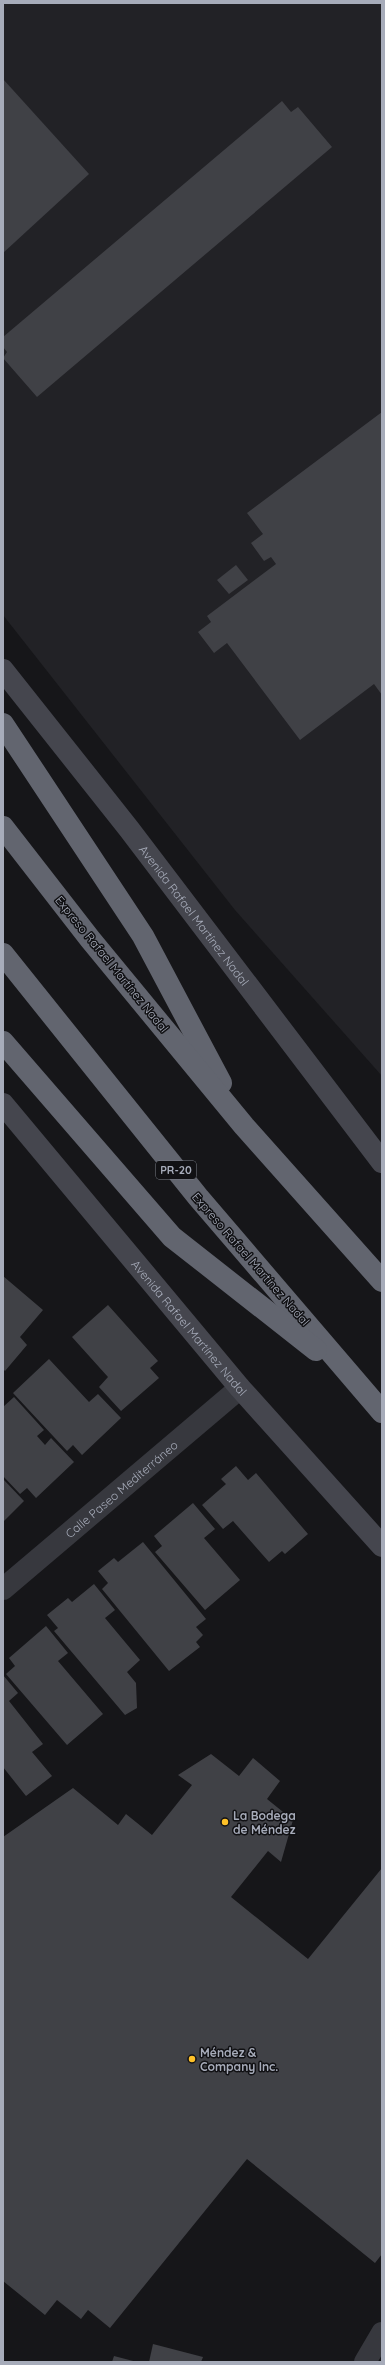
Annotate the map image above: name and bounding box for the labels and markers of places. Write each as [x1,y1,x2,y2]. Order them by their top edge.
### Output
place label: La Bodega de Méndez [233,1808,296,1837]
marker: La Bodega de Méndez [220,1817,230,1827]
place label: Méndez & Company Inc. [200,2045,278,2074]
marker: Méndez & Company Inc. [187,2054,197,2064]

